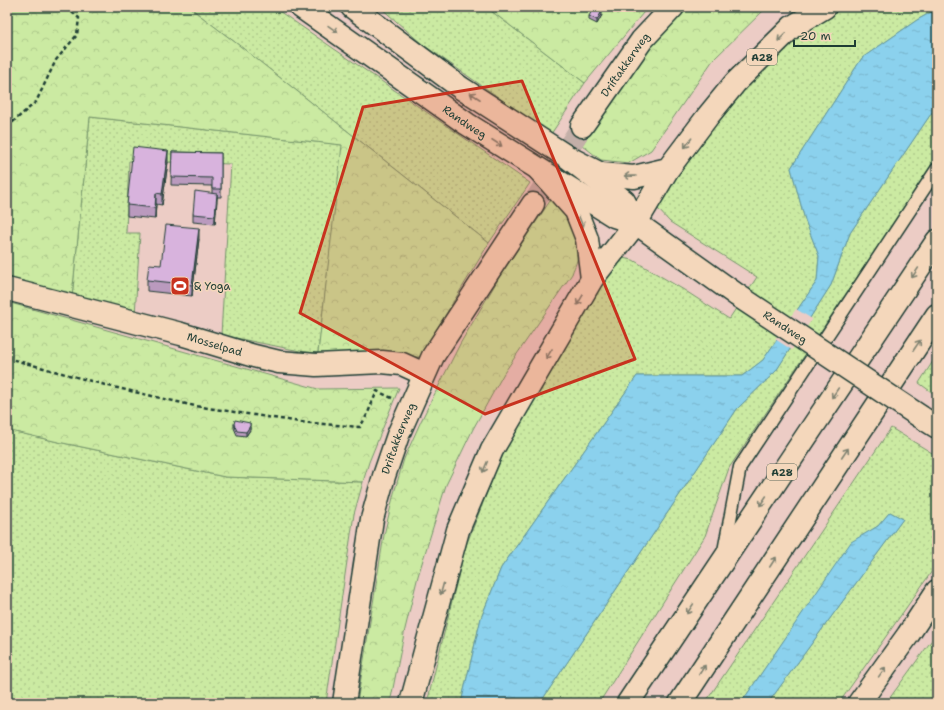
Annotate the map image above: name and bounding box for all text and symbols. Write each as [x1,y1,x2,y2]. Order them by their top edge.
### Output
scale bar [794,22,855,48]
one-way arrow [327,25,338,33]
text: 20 m [800,28,831,44]
street label: Driftakkerweg [597,29,653,100]
one-way arrow [777,32,787,42]
road number: A28 [747,49,777,65]
one-way arrow [469,92,480,101]
street label: Randweg [440,102,490,142]
one-way arrow [684,137,692,148]
one-way arrow [491,140,503,148]
one-way arrow [624,172,637,180]
one-way arrow [577,215,585,227]
one-way arrow [911,268,919,279]
sports icon: & Yoga [169,275,191,297]
place label: & Yoga [194,279,231,294]
one-way arrow [576,294,584,306]
street label: Randweg [760,307,811,347]
street label: Mosselpad [185,329,244,360]
one-way arrow [913,340,921,351]
one-way arrow [544,348,552,360]
one-way arrow [831,387,839,398]
street label: Driftakkerweg [378,400,419,476]
one-way arrow [841,448,849,459]
one-way arrow [480,460,488,472]
road number: A28 [767,464,797,480]
one-way arrow [759,495,767,506]
one-way arrow [769,557,777,568]
one-way arrow [438,582,445,595]
one-way arrow [686,603,694,615]
one-way arrow [698,665,706,676]
one-way arrow [878,666,886,677]

